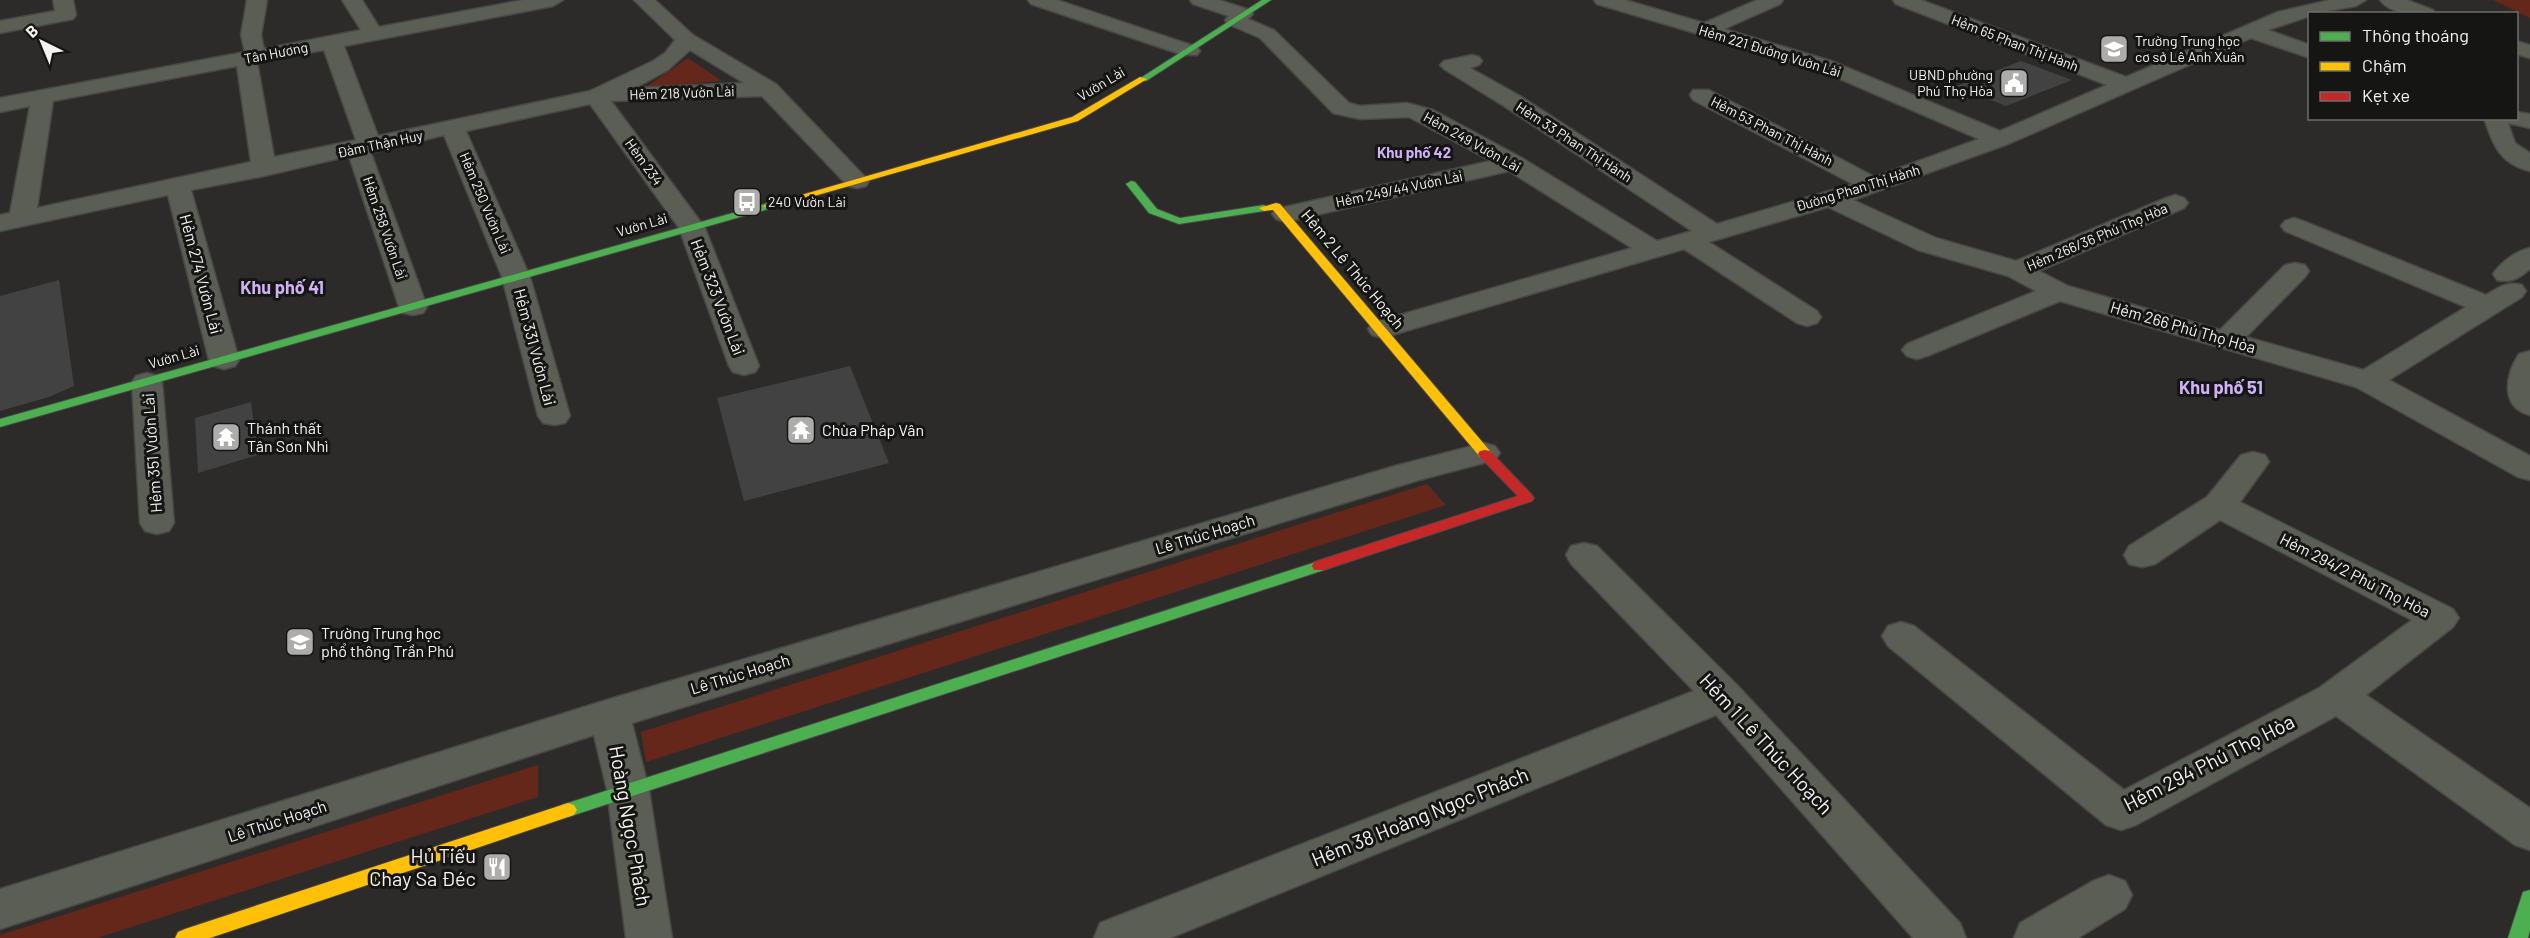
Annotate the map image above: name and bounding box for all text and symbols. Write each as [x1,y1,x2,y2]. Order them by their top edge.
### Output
street label: Hẻm 65 Phan Thị Hành [1949,10,2081,75]
north arrow [12,12,72,72]
legend [2308,12,2518,120]
text: B [21,20,42,41]
street label: Hẻm 221 Đường Vườn Lài [1697,21,1843,80]
text: Thông thoáng [2362,24,2469,46]
place label: Trường Trung học cơ sở Lê Anh Xuân [2135,32,2245,65]
school or university icon: Trường Trung học cơ sở Lê Anh Xuân [2098,33,2130,65]
street label: Tân Hương [243,38,309,67]
text: Chậm [2362,54,2407,76]
street label: Vườn Lài [1074,63,1127,104]
place label: UBND phường Phú Thọ Hòa [1909,66,1993,99]
public building icon: UBND phường Phú Thọ Hòa [1998,67,2030,99]
street label: Hẻm 218 Vườn Lài [629,82,735,103]
text: Kẹt xe [2362,84,2410,106]
street label: Hẻm 53 Phan Thị Hành [1708,92,1836,169]
street label: Hẻm 33 Phan Thị Hành [1513,98,1635,185]
street label: Hẻm 249 Vườn Lài [1421,108,1524,175]
street label: Đàm Thận Huy [336,126,425,161]
street label: Hèm 234 [622,135,667,188]
district label: Khu phố 42 [1377,143,1451,161]
street label: Hẻm 250 Vườn Lài [456,149,515,256]
street label: Đường Phan Thị Hành [1794,161,1922,214]
street label: Hẻm 249/44 Vườn Lài [1334,167,1464,210]
street label: Hẻm 258 Vườn Lài [360,174,411,282]
bus stop icon: 240 Vườn Lài [731,186,763,218]
place label: 240 Vườn Lài [768,193,846,210]
street label: Hẻm 266/36 Phú Thọ Hòa [2024,199,2170,274]
street label: Hẻm 2 Lê Thúc Hoạch [1298,205,1409,332]
street label: Vườn Lài [614,209,669,240]
street label: Hẻm 274 Vườn Lài [176,212,227,336]
street label: Hẻm 323 Vườn Lài [688,236,749,358]
district label: Khu phố 41 [240,276,324,298]
street label: Hẻm 331 Vườn Lài [511,286,560,407]
street label: Hẻm 266 Phú Thọ Hòa [2108,297,2258,356]
street label: Vườn Lài [146,341,201,372]
district label: Khu phố 51 [2179,376,2263,398]
street label: Hẻm 351 Vườn Lài [138,393,165,513]
temple icon: Chùa Pháp Vân [785,414,817,446]
place label: Thánh thất Tân Sơn Nhì [247,418,328,455]
place label: Chùa Pháp Vân [822,420,924,439]
temple icon: Thánh thất Tân Sơn Nhì [210,421,242,453]
street label: Lê Thúc Hoạch [1153,509,1257,558]
street label: Hẻm 294/2 Phú Thọ Hòa [2277,528,2433,621]
place label: Trường Trung học phổ thông Trần Phú [321,623,454,660]
school or university icon: Trường Trung học phổ thông Trần Phú [284,626,316,658]
street label: Lê Thúc Hoạch [688,649,792,698]
street label: Hẻm 1 Lê Thúc Hoạch [1695,668,1838,819]
street label: Hẻm 294 Phú Thọ Hòa [2119,709,2298,816]
street label: Hoàng Ngọc Phách [605,744,657,908]
street label: Hẻm 38 Hoàng Ngọc Phách [1308,762,1532,871]
street label: Lê Thúc Hoạch [225,796,329,845]
place label: Hủ Tiếu Chay Sa Đéc [369,843,476,890]
restaurant icon: Hủ Tiếu Chay Sa Đéc [481,851,513,883]

